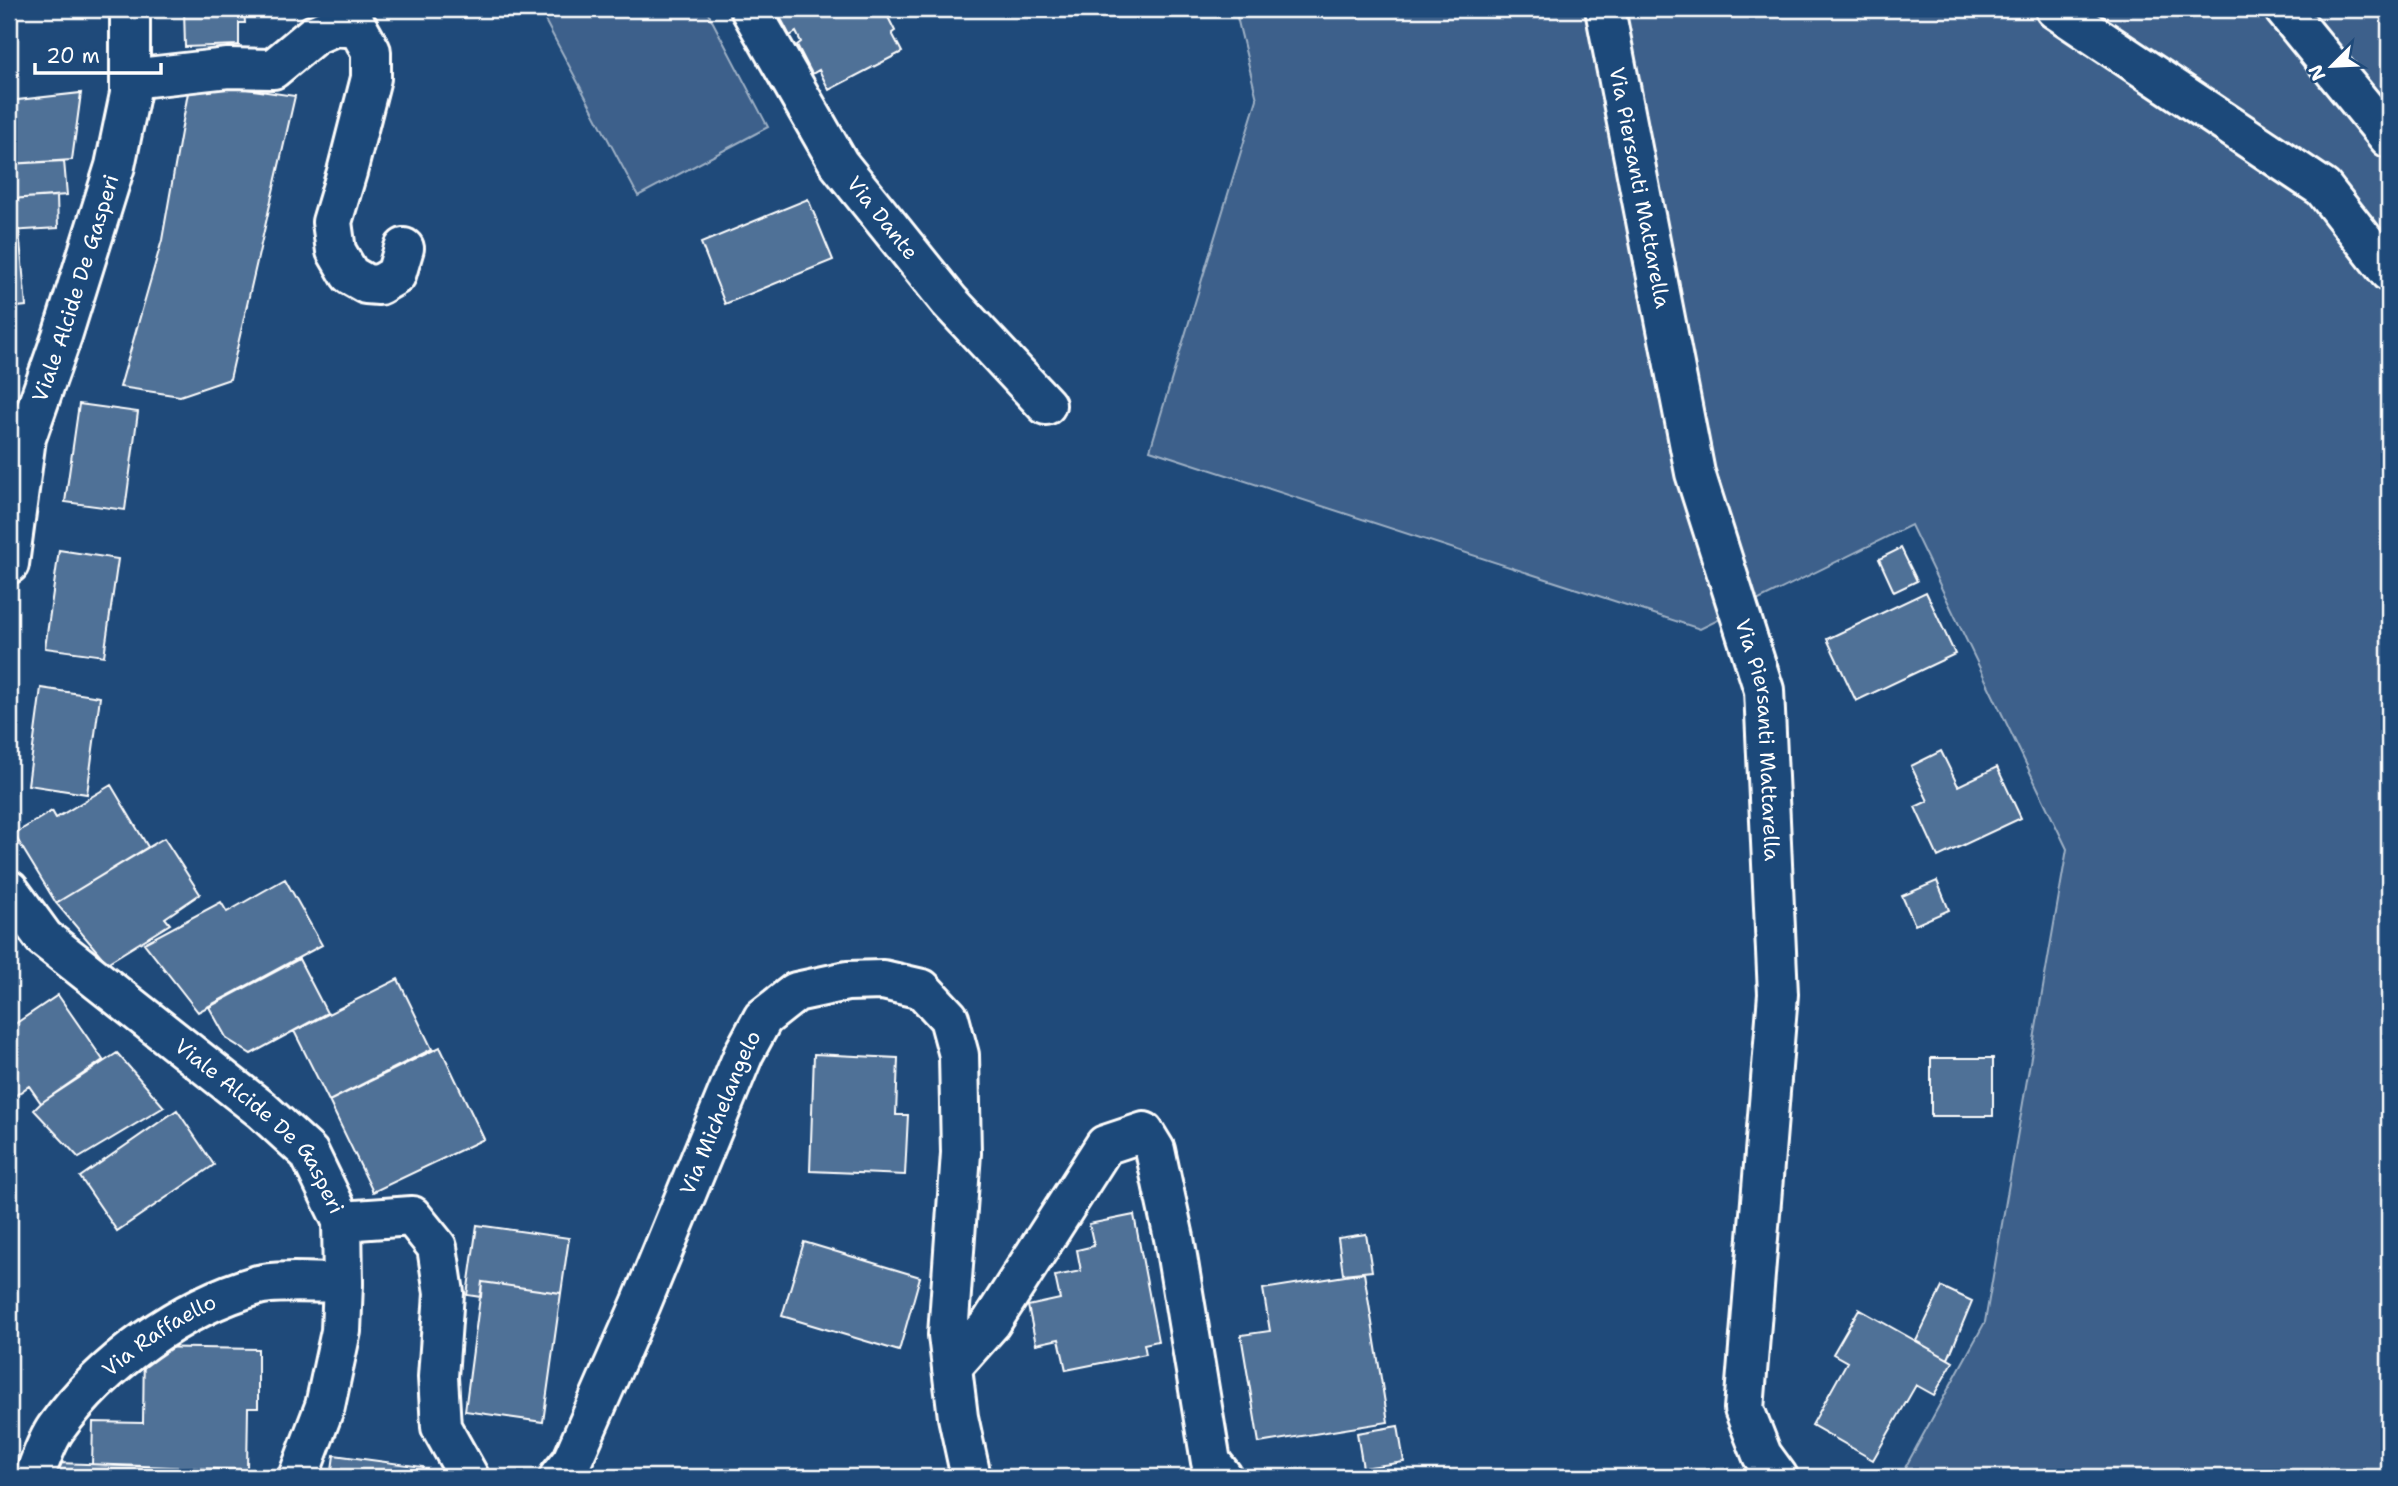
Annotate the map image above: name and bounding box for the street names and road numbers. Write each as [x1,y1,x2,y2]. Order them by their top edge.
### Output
street label: Via Piersanti Mattarella [1603,65,1677,311]
street label: Via Dante [840,170,924,266]
street label: Viale Alcide De Gasperi [26,171,125,406]
street label: Via Piersanti Mattarella [1728,615,1786,862]
street label: Via Michelangelo [673,1026,768,1199]
street label: Viale Alcide De Gasperi [169,1032,350,1218]
street label: Via Raffaello [96,1288,221,1383]

